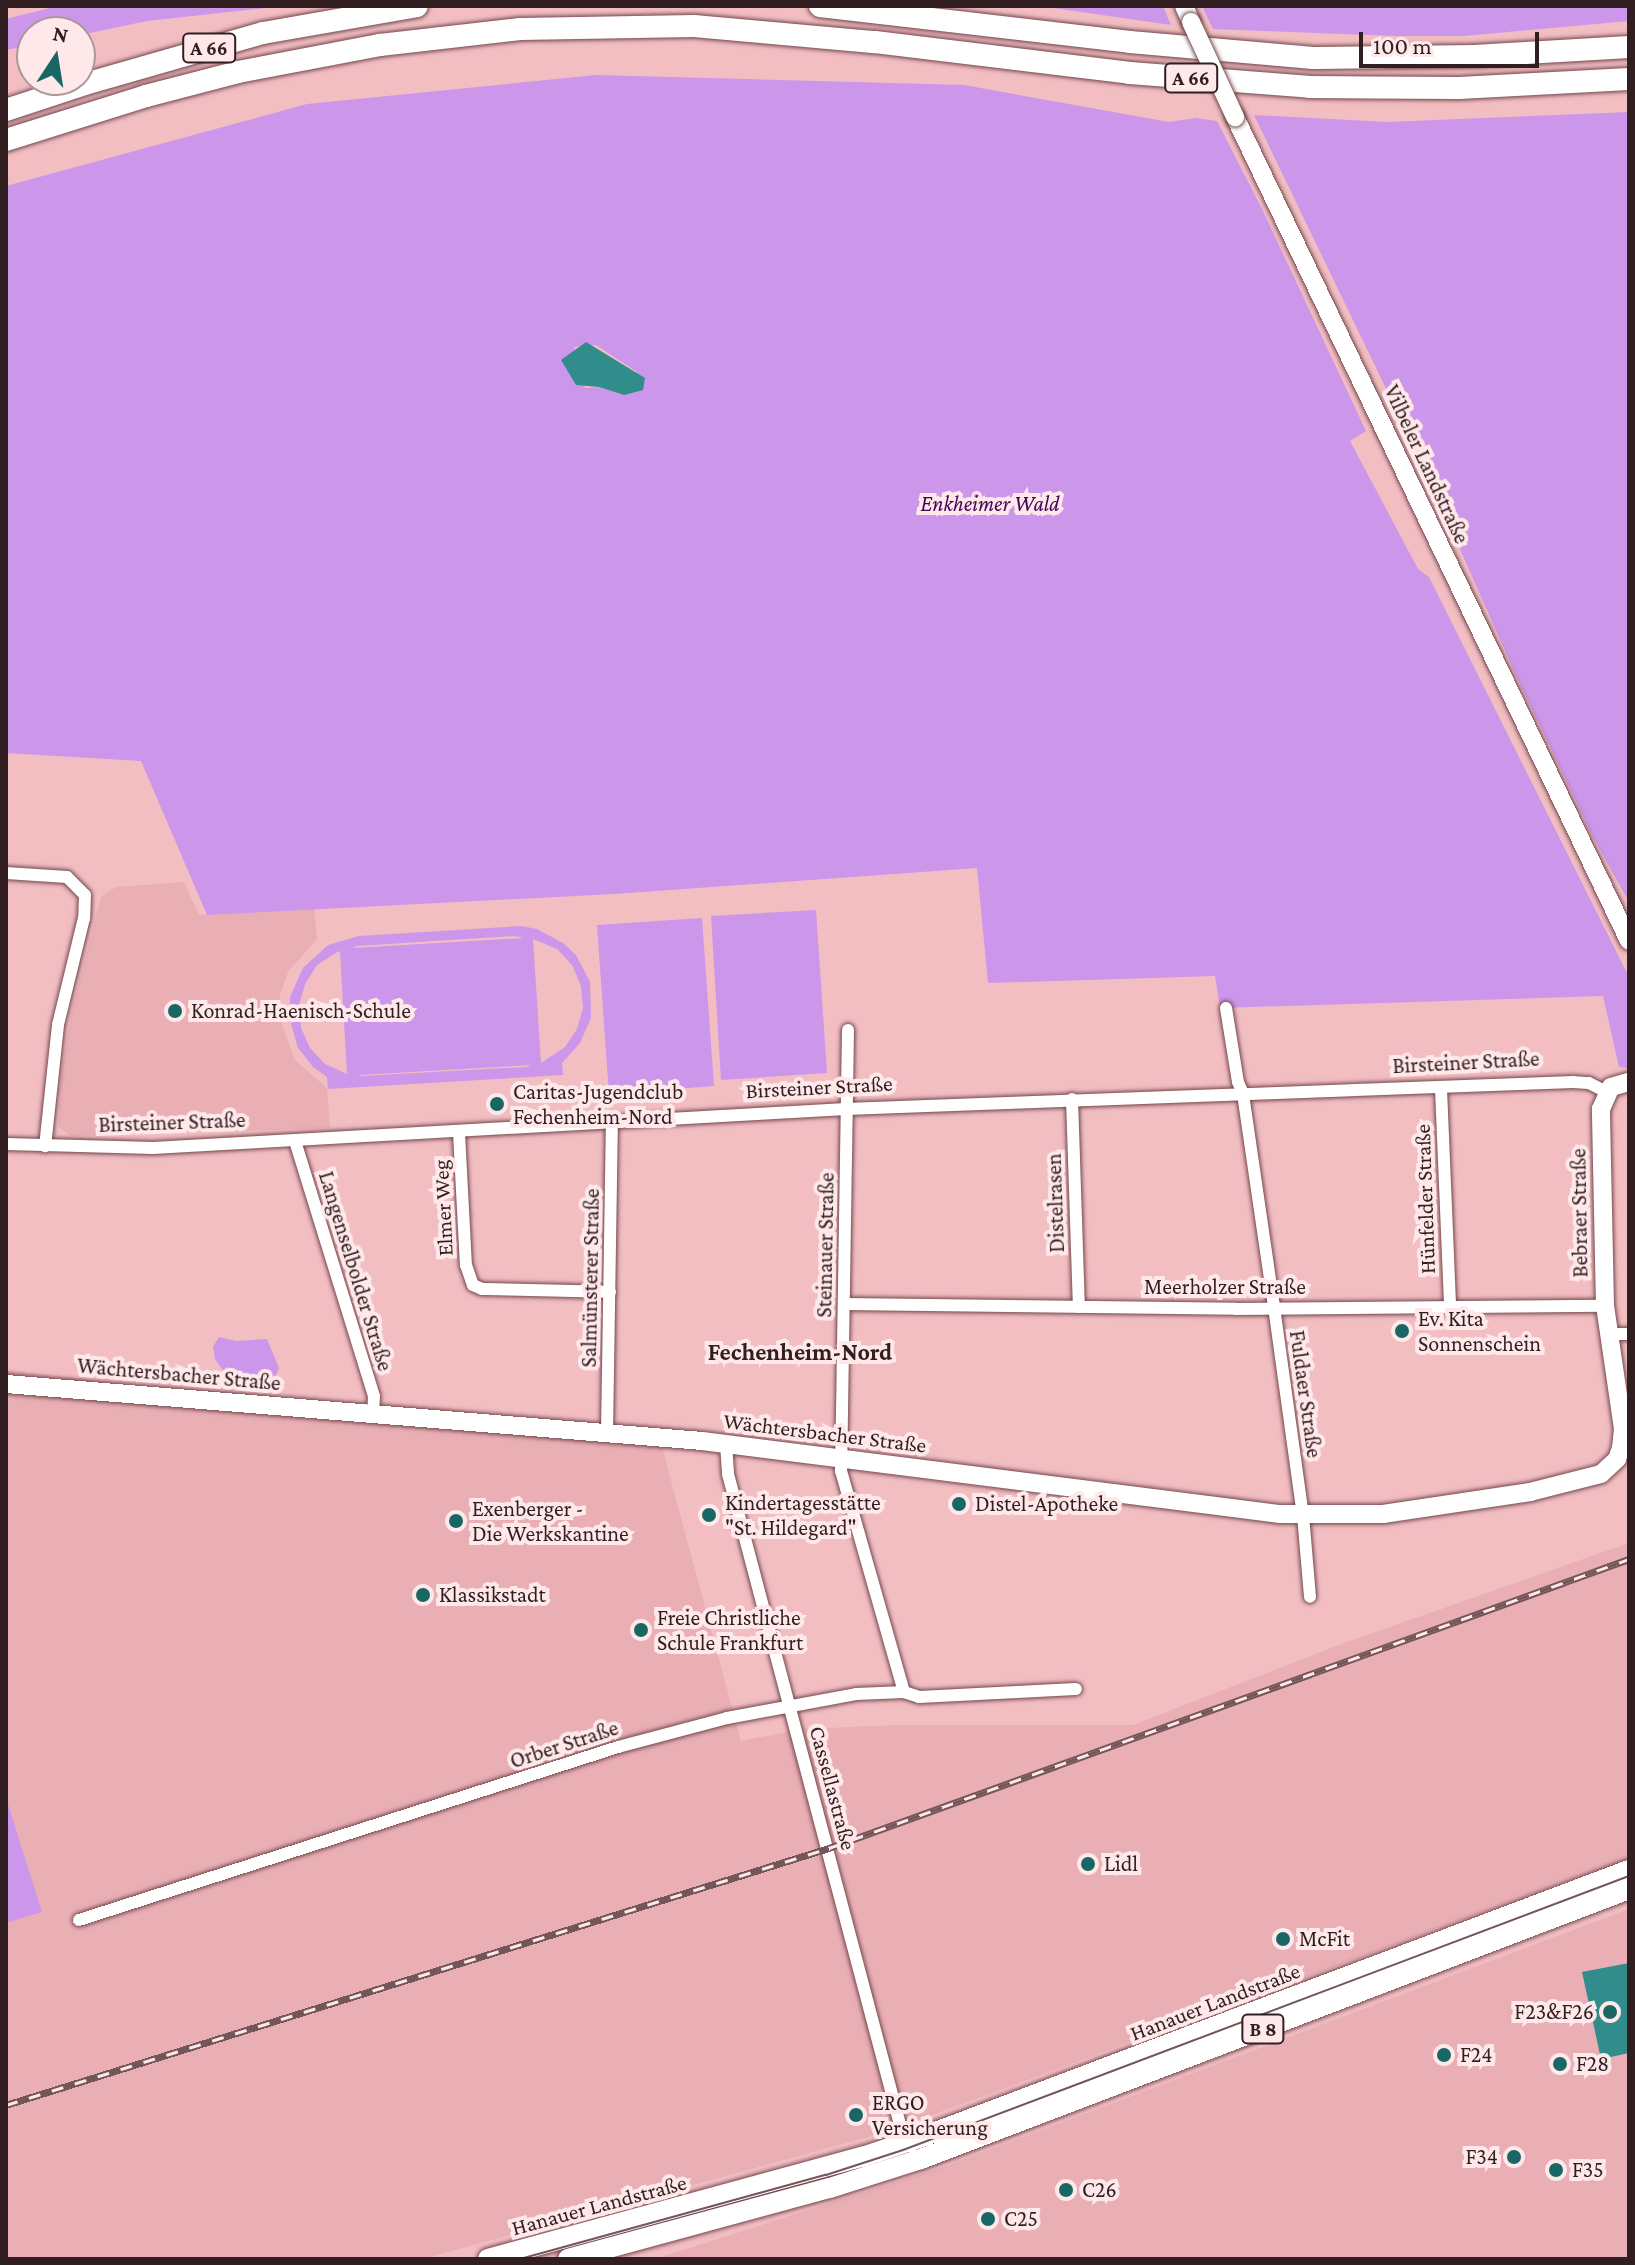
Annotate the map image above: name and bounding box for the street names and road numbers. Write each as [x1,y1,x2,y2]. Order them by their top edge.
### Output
road number: A 66 [181,32,237,64]
road number: A 66 [1163,62,1219,94]
street label: Vilbeler Landstraße [1379,380,1475,548]
street label: Birsteiner Straße [1392,1045,1540,1079]
street label: Birsteiner Straße [745,1070,893,1104]
street label: Birsteiner Straße [98,1106,246,1138]
street label: Hünfelder Straße [1409,1124,1441,1274]
street label: Bebraer Straße [1565,1148,1593,1278]
street label: Distelrasen [1040,1153,1070,1253]
street label: Elmer Weg [427,1159,459,1257]
street label: Langenselbolder Straße [313,1168,399,1374]
street label: Steinauer Straße [811,1172,839,1318]
street label: Salmünsterer Straße [575,1188,605,1368]
street label: Meerholzer Straße [1144,1274,1306,1300]
street label: Fuldaer Straße [1284,1329,1328,1459]
street label: Wächtersbacher Straße [76,1352,282,1396]
street label: Wächtersbacher Straße [722,1407,928,1459]
street label: Orber Straße [506,1714,622,1774]
street label: Cassellastraße [804,1723,862,1853]
street label: Hanauer Landstraße [1126,1957,1304,2047]
road number: B 8 [1241,2013,1285,2045]
street label: Hanauer Landstraße [509,2169,689,2241]

